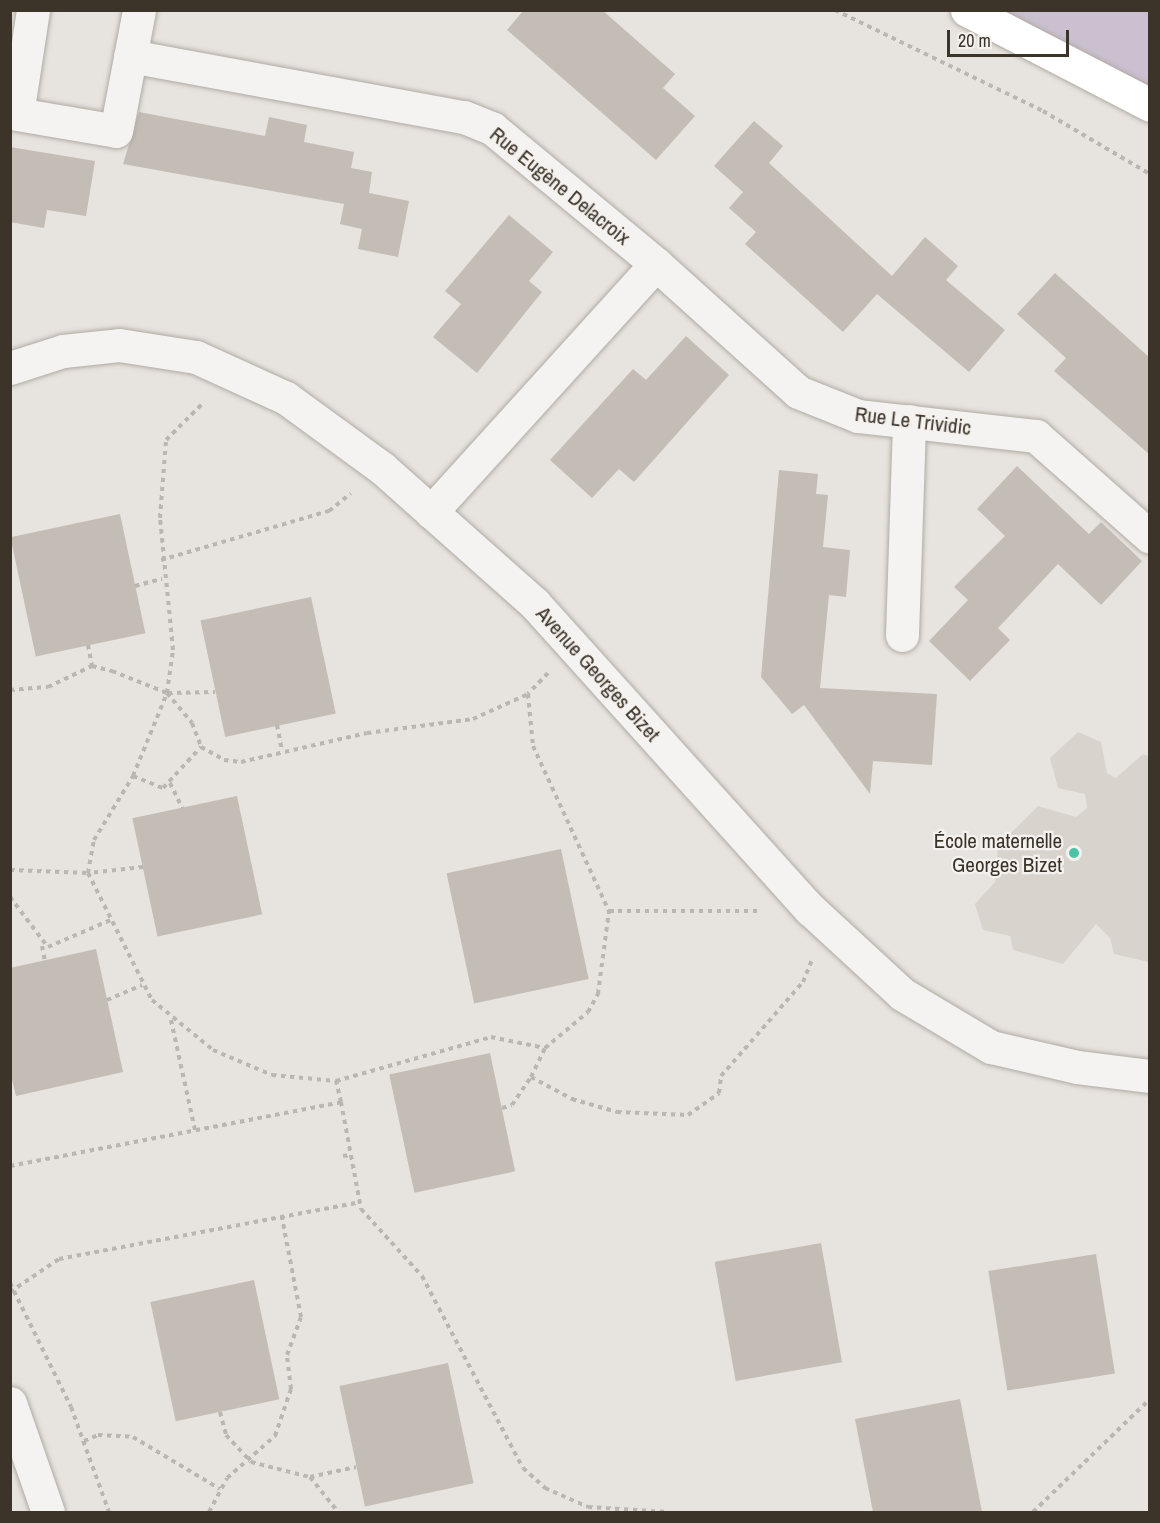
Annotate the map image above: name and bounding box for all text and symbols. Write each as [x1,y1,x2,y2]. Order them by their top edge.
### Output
scale bar [950,18,1072,56]
text: 20 m [958,28,991,53]
street label: Rue Eugène Delacroix [485,122,635,250]
street label: Rue Le Trividic [853,401,973,441]
street label: Avenue Georges Bizet [531,601,665,747]
place label: École maternelle Georges Bizet [934,828,1062,878]
marker: École maternelle Georges Bizet [1067,846,1081,860]

